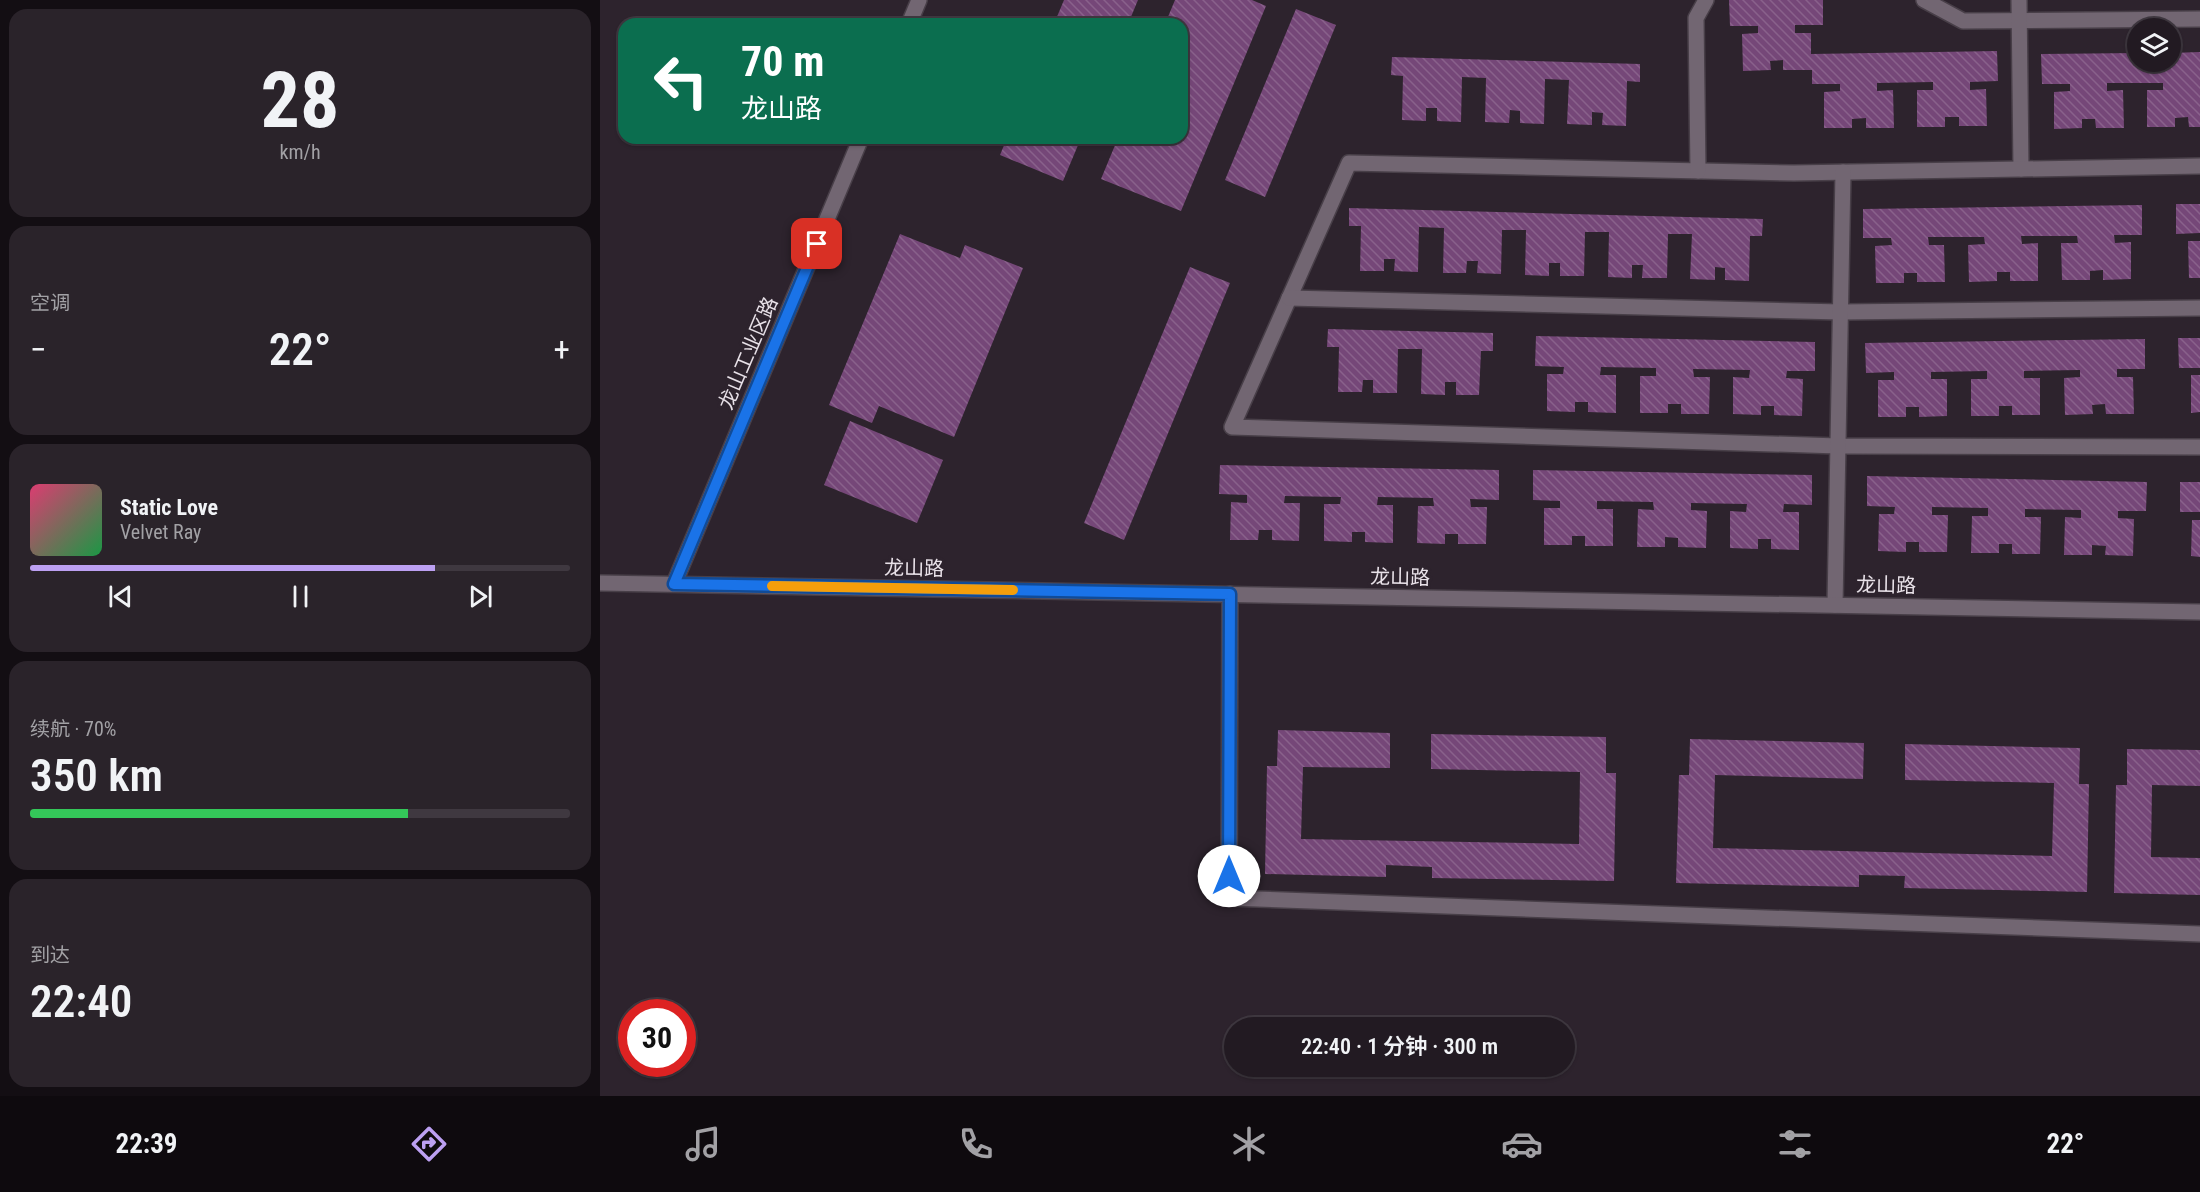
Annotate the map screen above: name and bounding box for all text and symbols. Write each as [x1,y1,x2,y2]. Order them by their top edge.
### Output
map controls [2127,18,2181,72]
button: layers [2127,18,2181,72]
text: 70 m [741,37,824,86]
icon: left [642,42,720,120]
text: 28 [261,55,339,146]
text: 龙山路 [741,93,822,125]
text: km/h [279,140,321,164]
pin [791,218,842,269]
icon: arrive [800,227,833,260]
text: 空调 [30,291,70,315]
street label: 龙山工业区路 [714,293,782,413]
text: 22° [269,323,331,376]
text: − [30,330,47,369]
text: + [554,330,570,369]
text: Static Love [120,495,218,520]
text: Velvet Ray [120,520,201,544]
street label: 龙山路 [884,555,944,581]
street label: 龙山路 [1370,564,1430,590]
street label: 龙山路 [1856,572,1916,598]
icon: previous [104,580,137,613]
icon: pause [284,580,317,613]
icon: next [464,580,497,613]
text: 续航 · 70% [30,717,116,741]
text: 350 km [30,749,163,802]
position arrow [1197,844,1261,908]
text: 到达 [30,943,70,967]
text: 22:40 [30,975,132,1028]
speed limit sign: 30 [618,999,696,1077]
text: 22:40 · 1 分钟 · 300 m [1301,1034,1498,1059]
icon: directions [408,1123,450,1165]
icon: music [682,1123,724,1165]
icon: phone [955,1123,997,1165]
icon: climate [1228,1123,1270,1165]
icon: car [1501,1123,1543,1165]
icon: filters [1774,1123,1816,1165]
text: 22:39 [116,1128,177,1160]
text: 22° [2047,1128,2084,1160]

